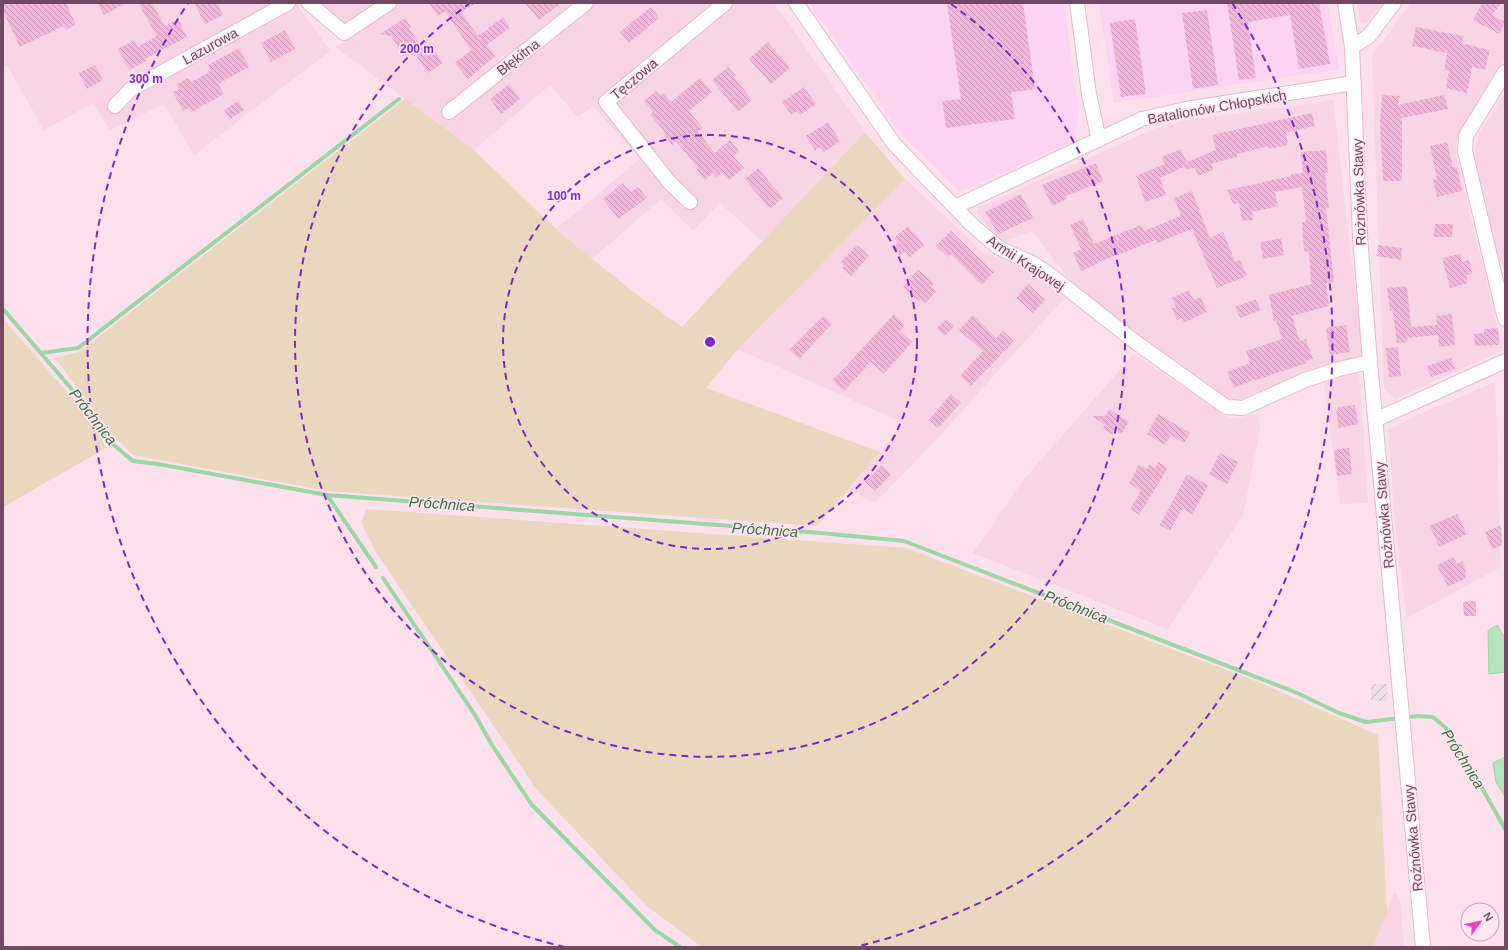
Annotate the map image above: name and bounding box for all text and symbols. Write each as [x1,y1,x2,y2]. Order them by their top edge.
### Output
street label: Lazurowa [180,24,241,68]
street label: Błękitna [493,35,543,79]
text: 200 m [400,42,434,56]
street label: Tęczowa [607,55,661,103]
text: 300 m [129,72,163,86]
street label: Batalionów Chłopskich [1146,87,1288,127]
street label: Rożnówka Stawy [1349,138,1369,246]
text: 100 m [547,189,581,203]
street label: Armii Krajowej [984,232,1068,294]
centre of rings [703,335,717,349]
water label: Próchnica [66,385,121,448]
street label: Rożnówka Stawy [1371,461,1397,569]
water label: Próchnica [408,493,476,514]
water label: Próchnica [731,519,799,540]
water label: Próchnica [1042,587,1110,626]
water label: Próchnica [1439,726,1488,792]
street label: Rożnówka Stawy [1400,784,1426,892]
north arrow [1460,902,1500,942]
text: N [1481,910,1496,923]

